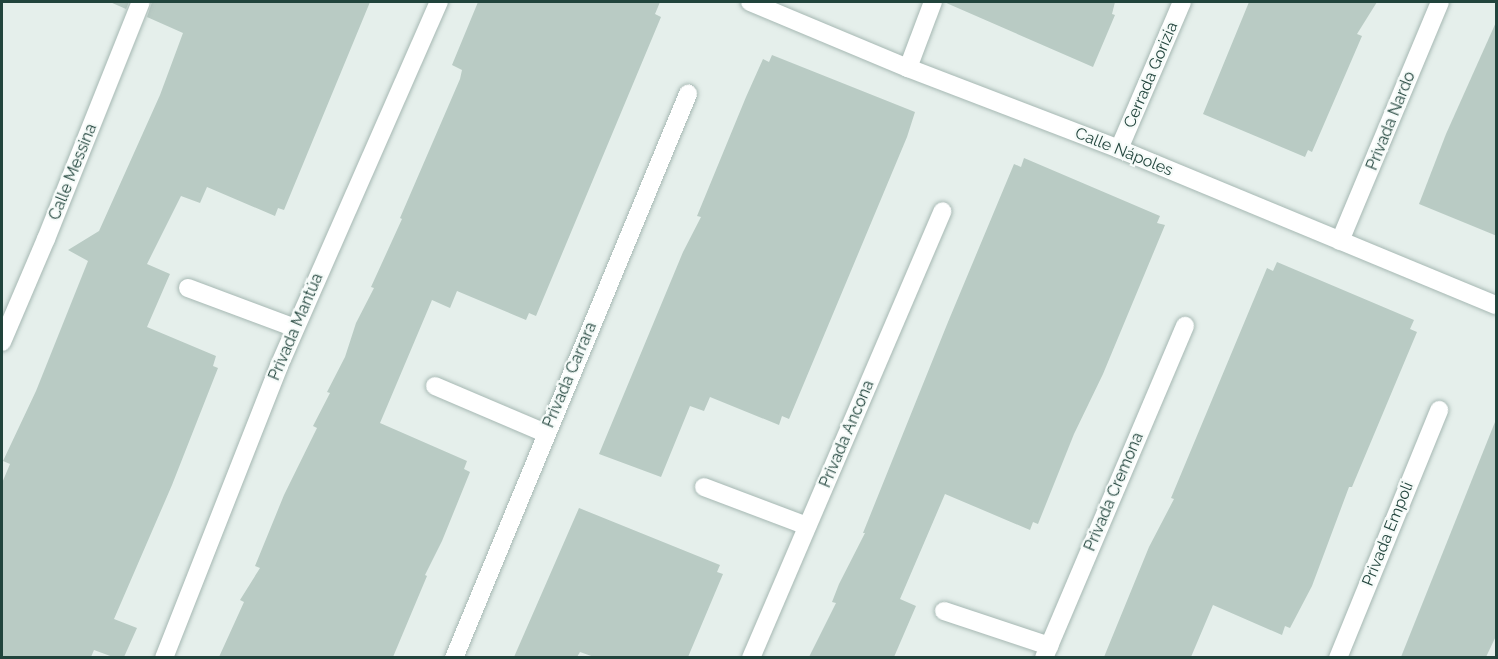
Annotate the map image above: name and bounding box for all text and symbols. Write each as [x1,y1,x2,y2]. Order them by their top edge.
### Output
street label: Cerrada Gorizia [1120,19,1182,131]
street label: Privada Nardo [1362,69,1420,173]
street label: Calle Messina [45,121,101,223]
street label: Calle Nápoles [1072,124,1176,180]
street label: Privada Mantúa [265,271,327,383]
street label: Privada Carrara [539,319,601,431]
street label: Privada Ancona [816,377,878,491]
street label: Privada Cremona [1080,430,1148,554]
street label: Privada Empoli [1358,479,1418,589]

